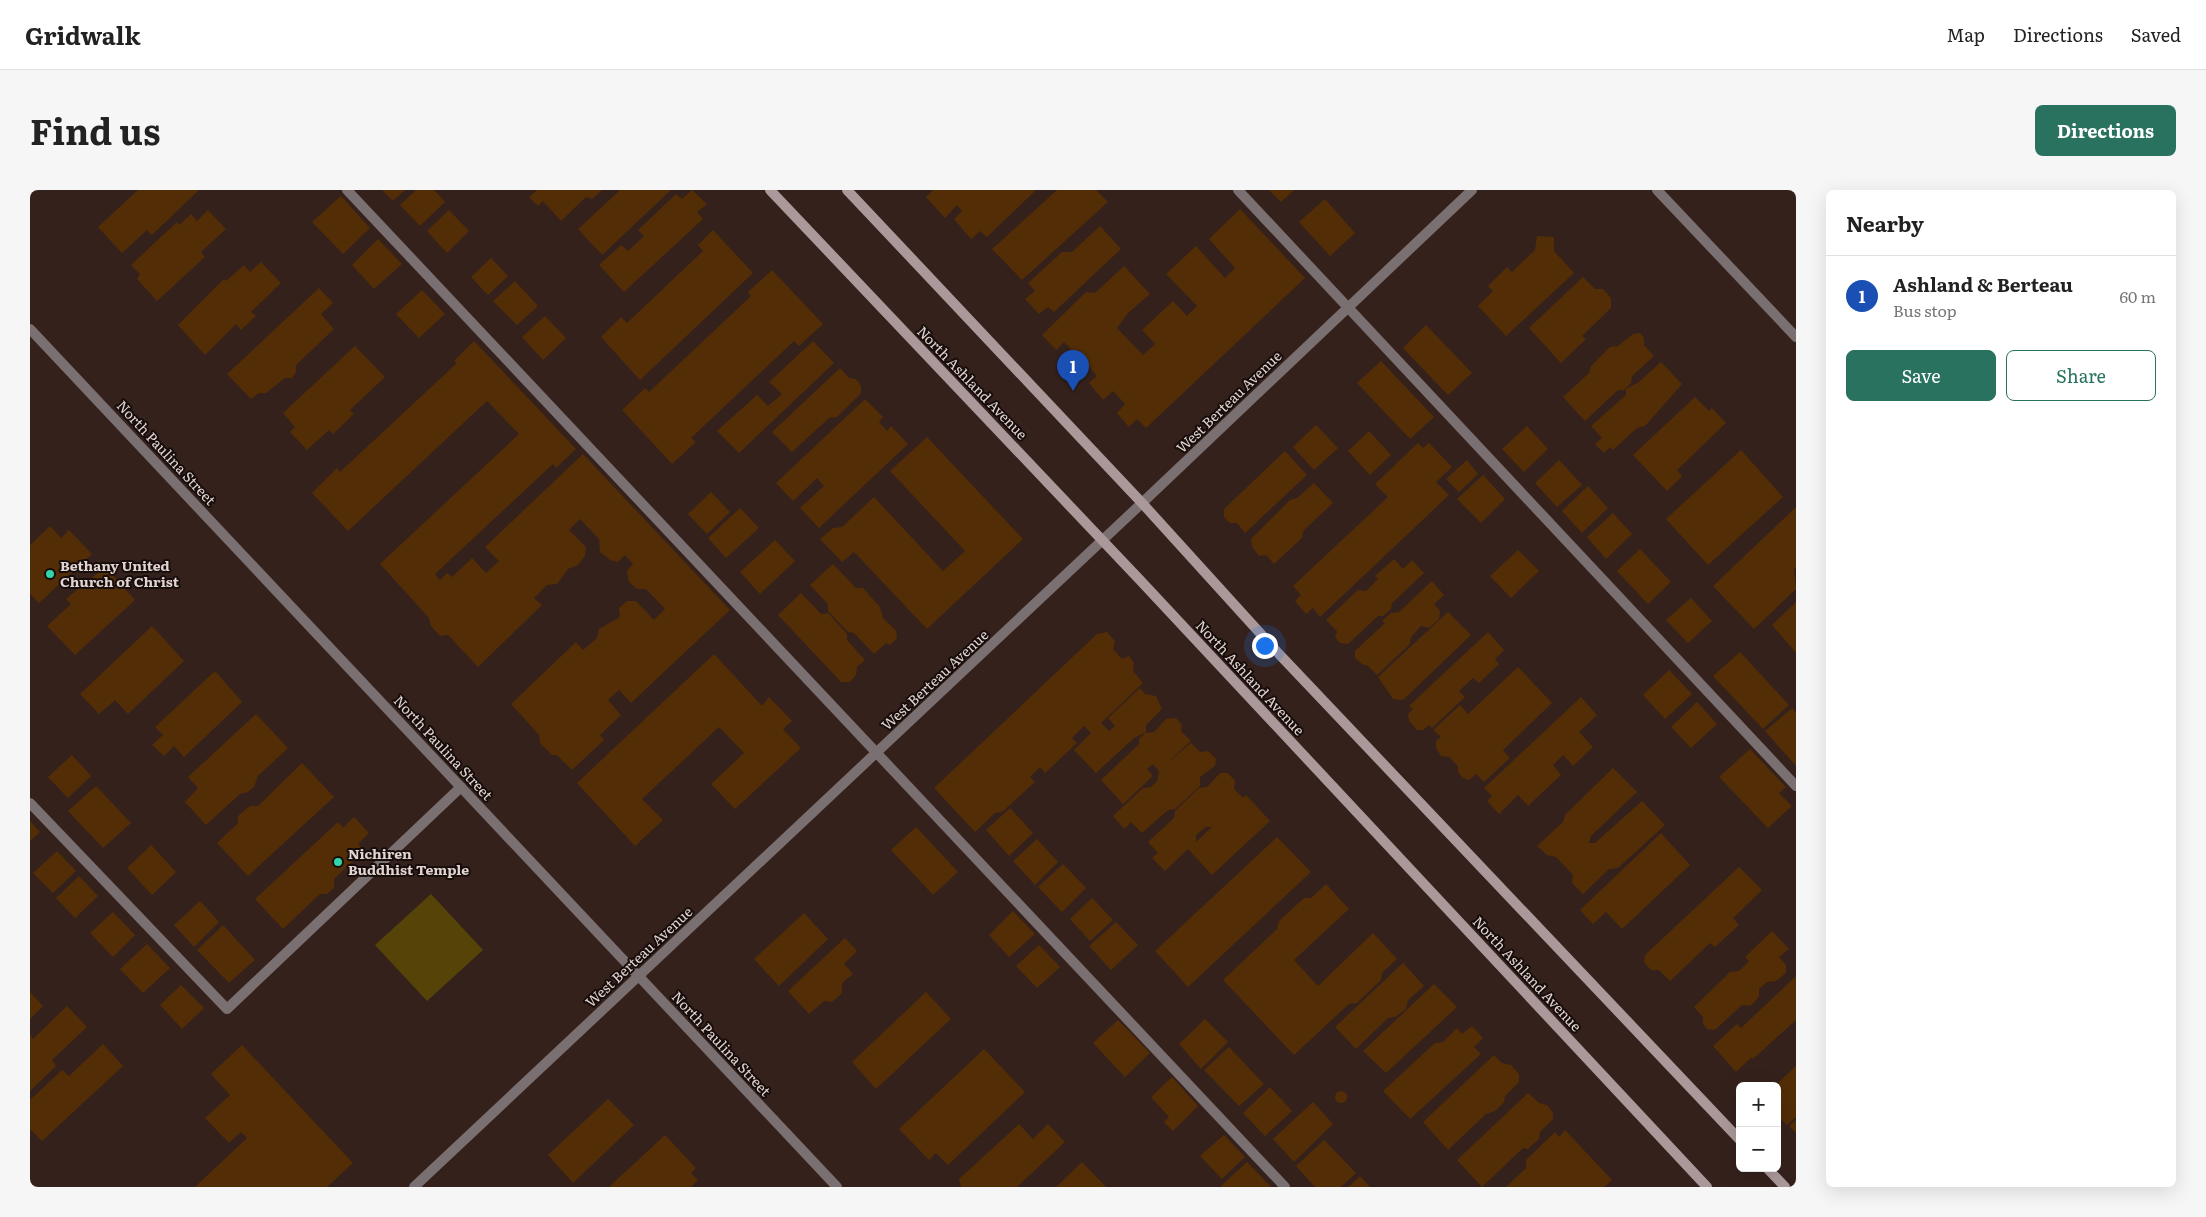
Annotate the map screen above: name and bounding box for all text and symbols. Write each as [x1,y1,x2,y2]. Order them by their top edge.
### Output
text: Gridwalk [25,17,141,52]
text: Map [1947,21,1985,48]
text: Directions [2013,21,2103,48]
text: Saved [2131,21,2181,48]
text: Find us [30,104,160,156]
button: Directions [2035,105,2176,156]
text: Nearby [1846,207,1924,238]
text: Ashland & Berteau [1893,270,2073,298]
text: 1 [1859,284,1865,308]
text: 60 m [2119,284,2156,308]
text: Bus stop [1893,298,1957,322]
street label: North Ashland Avenue [913,321,1032,444]
street label: West Berteau Avenue [1171,346,1285,457]
pin: 1 [1057,350,1089,391]
button: Save [1846,350,1996,401]
button: Share [2006,350,2156,401]
street label: North Paulina Street [113,395,221,509]
place label: Bethany United Church of Christ [60,555,180,591]
marker: Bethany United Church of Christ [44,568,56,580]
street label: North Ashland Avenue [1192,615,1310,739]
street label: West Berteau Avenue [876,624,992,734]
your location [1252,633,1278,659]
street label: North Paulina Street [390,690,498,804]
place label: Nichiren Buddhist Temple [348,843,469,879]
marker: Nichiren Buddhist Temple [332,856,344,868]
street label: West Berteau Avenue [580,901,696,1011]
street label: North Ashland Avenue [1469,911,1587,1035]
street label: North Paulina Street [668,986,776,1100]
map controls [1736,1082,1781,1172]
button: + [1736,1082,1781,1127]
button: − [1736,1127,1781,1172]

